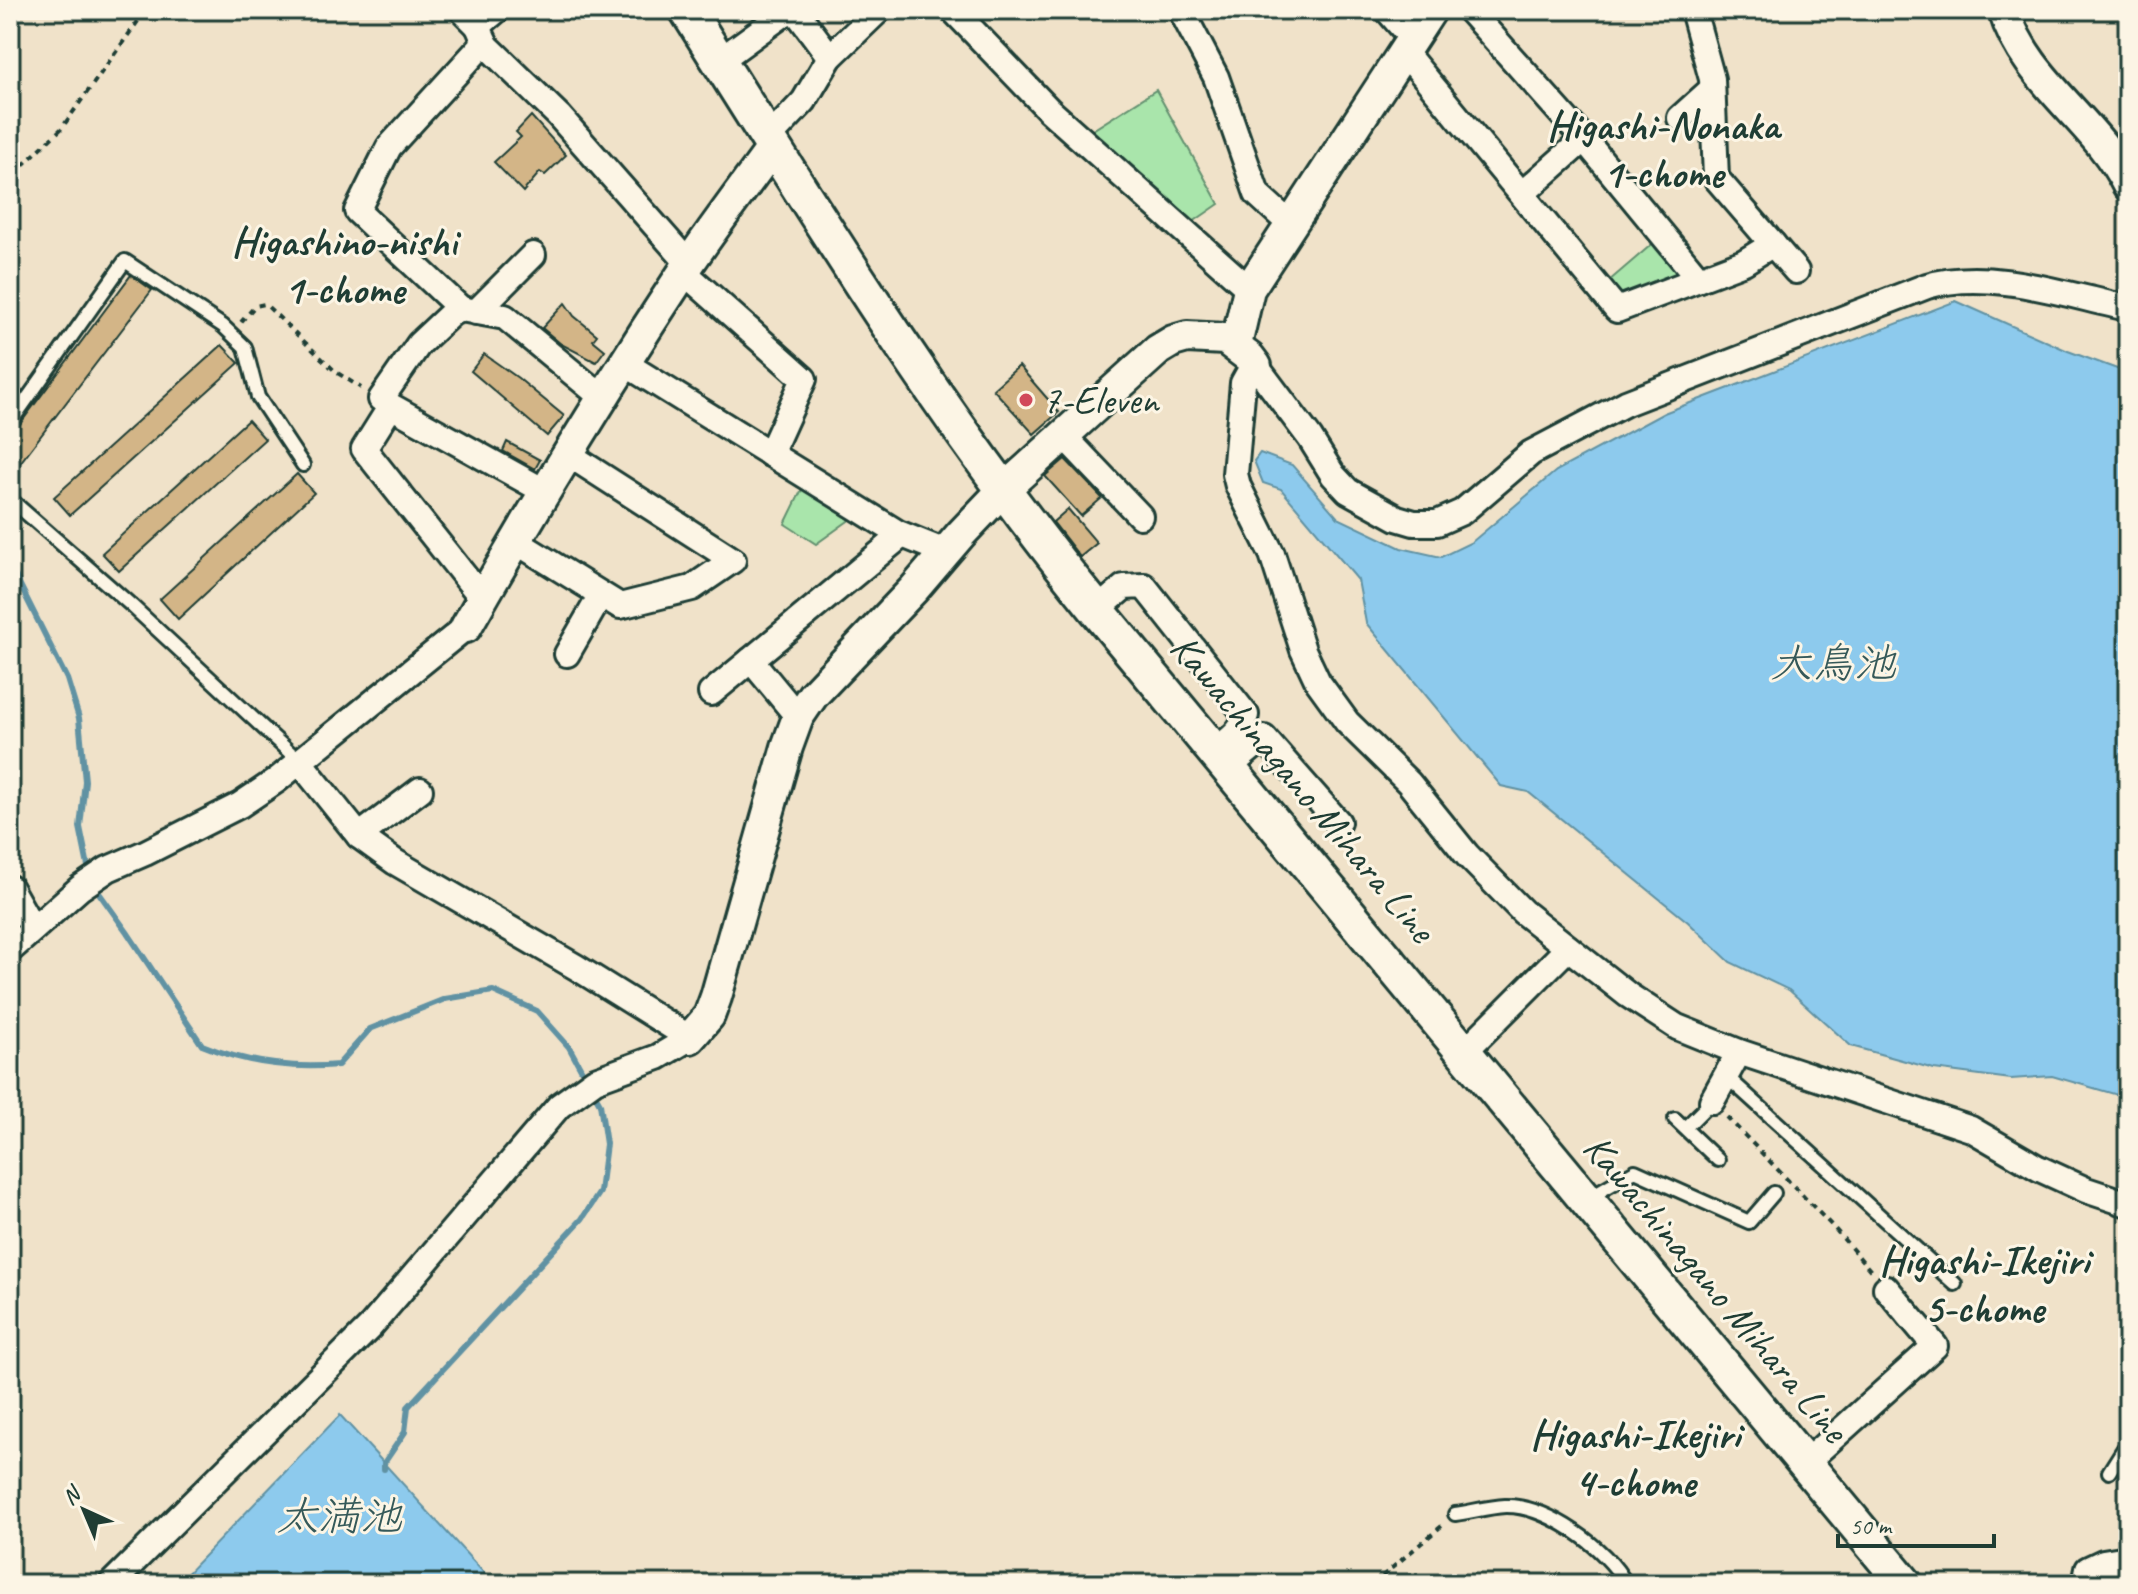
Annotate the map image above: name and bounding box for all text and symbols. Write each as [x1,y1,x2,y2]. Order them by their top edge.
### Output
district label: Higashi-Nonaka 1-chome [1547,99,1783,200]
district label: Higashino-nishi 1-chome [231,215,462,316]
place label: 7-Eleven [1042,375,1160,425]
marker: 7-Eleven [1017,391,1035,409]
street label: Kawachinagano Mihara Line [1159,624,1448,955]
water label: 大鳥池 [1770,637,1897,690]
street label: Kawachinagano Mihara Line [1572,1124,1861,1455]
district label: Higashi-Ikejiri 5-chome [1879,1234,2095,1335]
district label: Higashi-Ikejiri 4-chome [1530,1408,1746,1509]
north arrow [44,1470,124,1550]
text: N [56,1479,88,1511]
water label: 太満池 [276,1490,403,1543]
scale bar [1838,1498,1994,1548]
text: 50 m [1850,1511,1893,1541]

